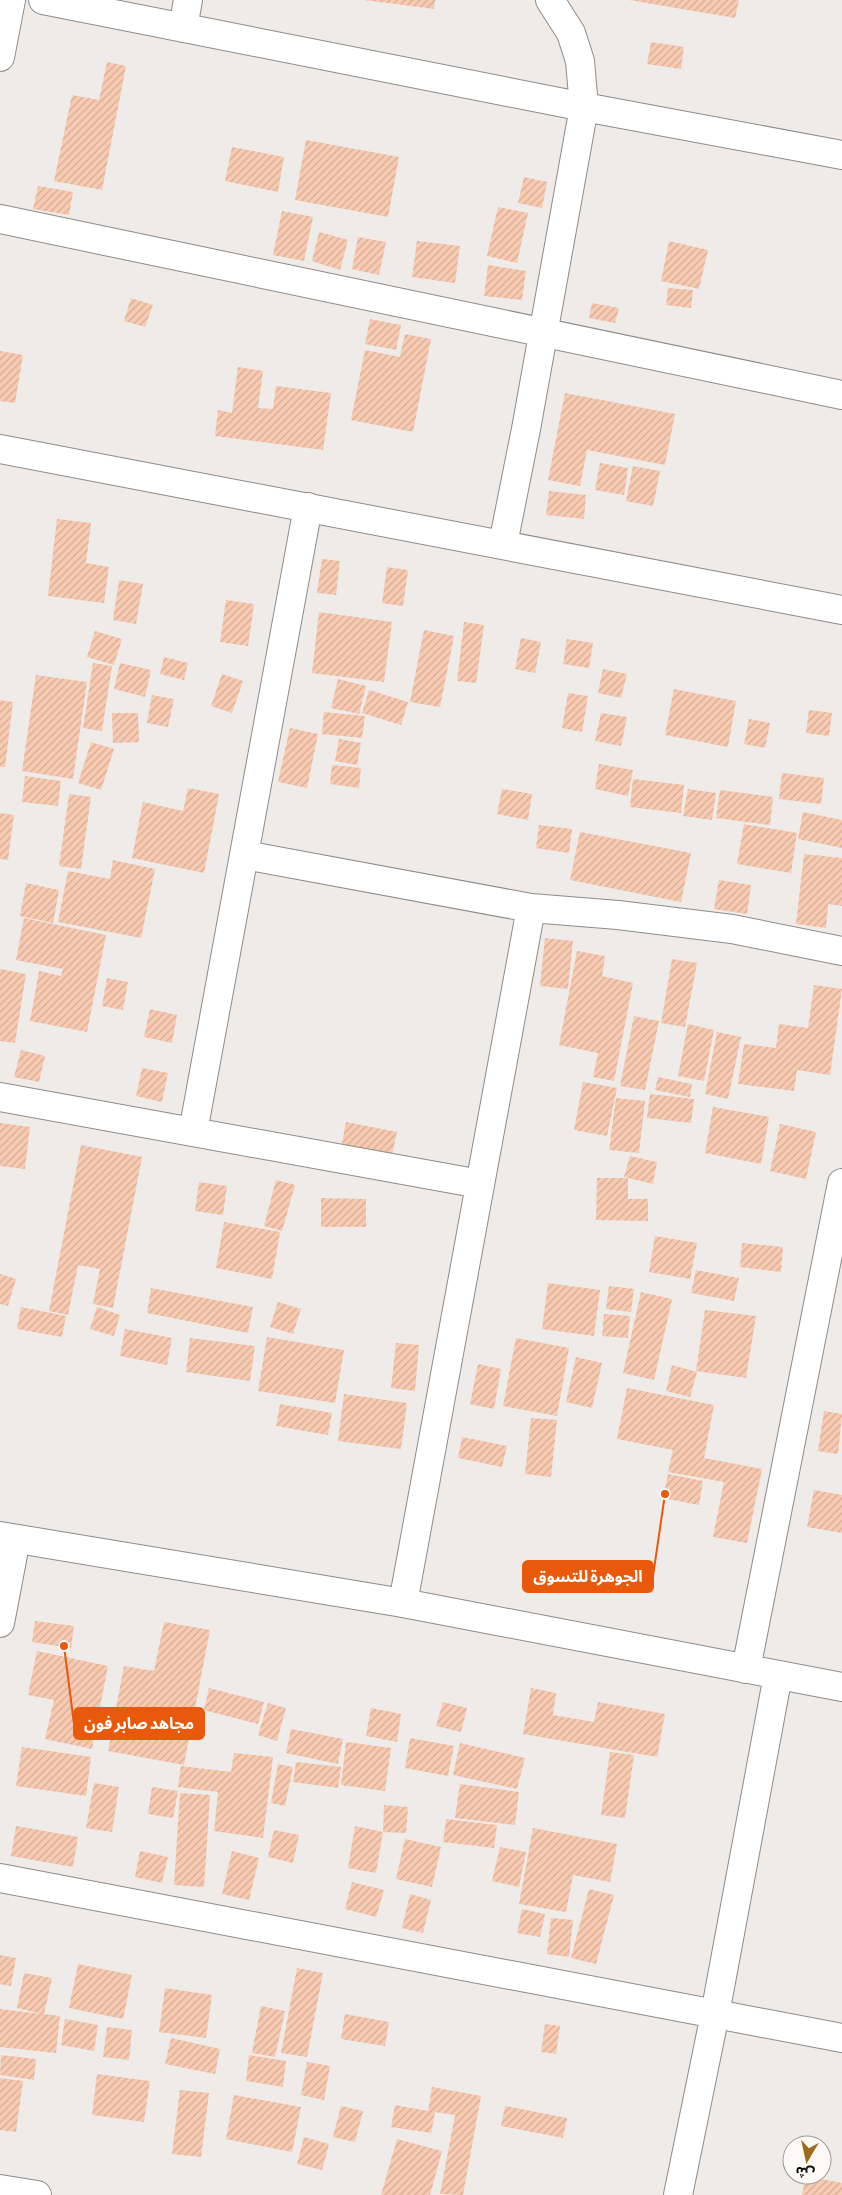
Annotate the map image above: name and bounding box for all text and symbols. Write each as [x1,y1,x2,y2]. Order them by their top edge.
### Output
callout: الجوهرة للتسوق [523,1561,653,1592]
text: الجوهرة للتسوق [533,1567,643,1586]
callout: مجاهد صابر فون [74,1708,204,1739]
text: مجاهد صابر فون [84,1714,194,1733]
north arrow [782,2135,832,2185]
text: ش [794,2163,816,2182]

